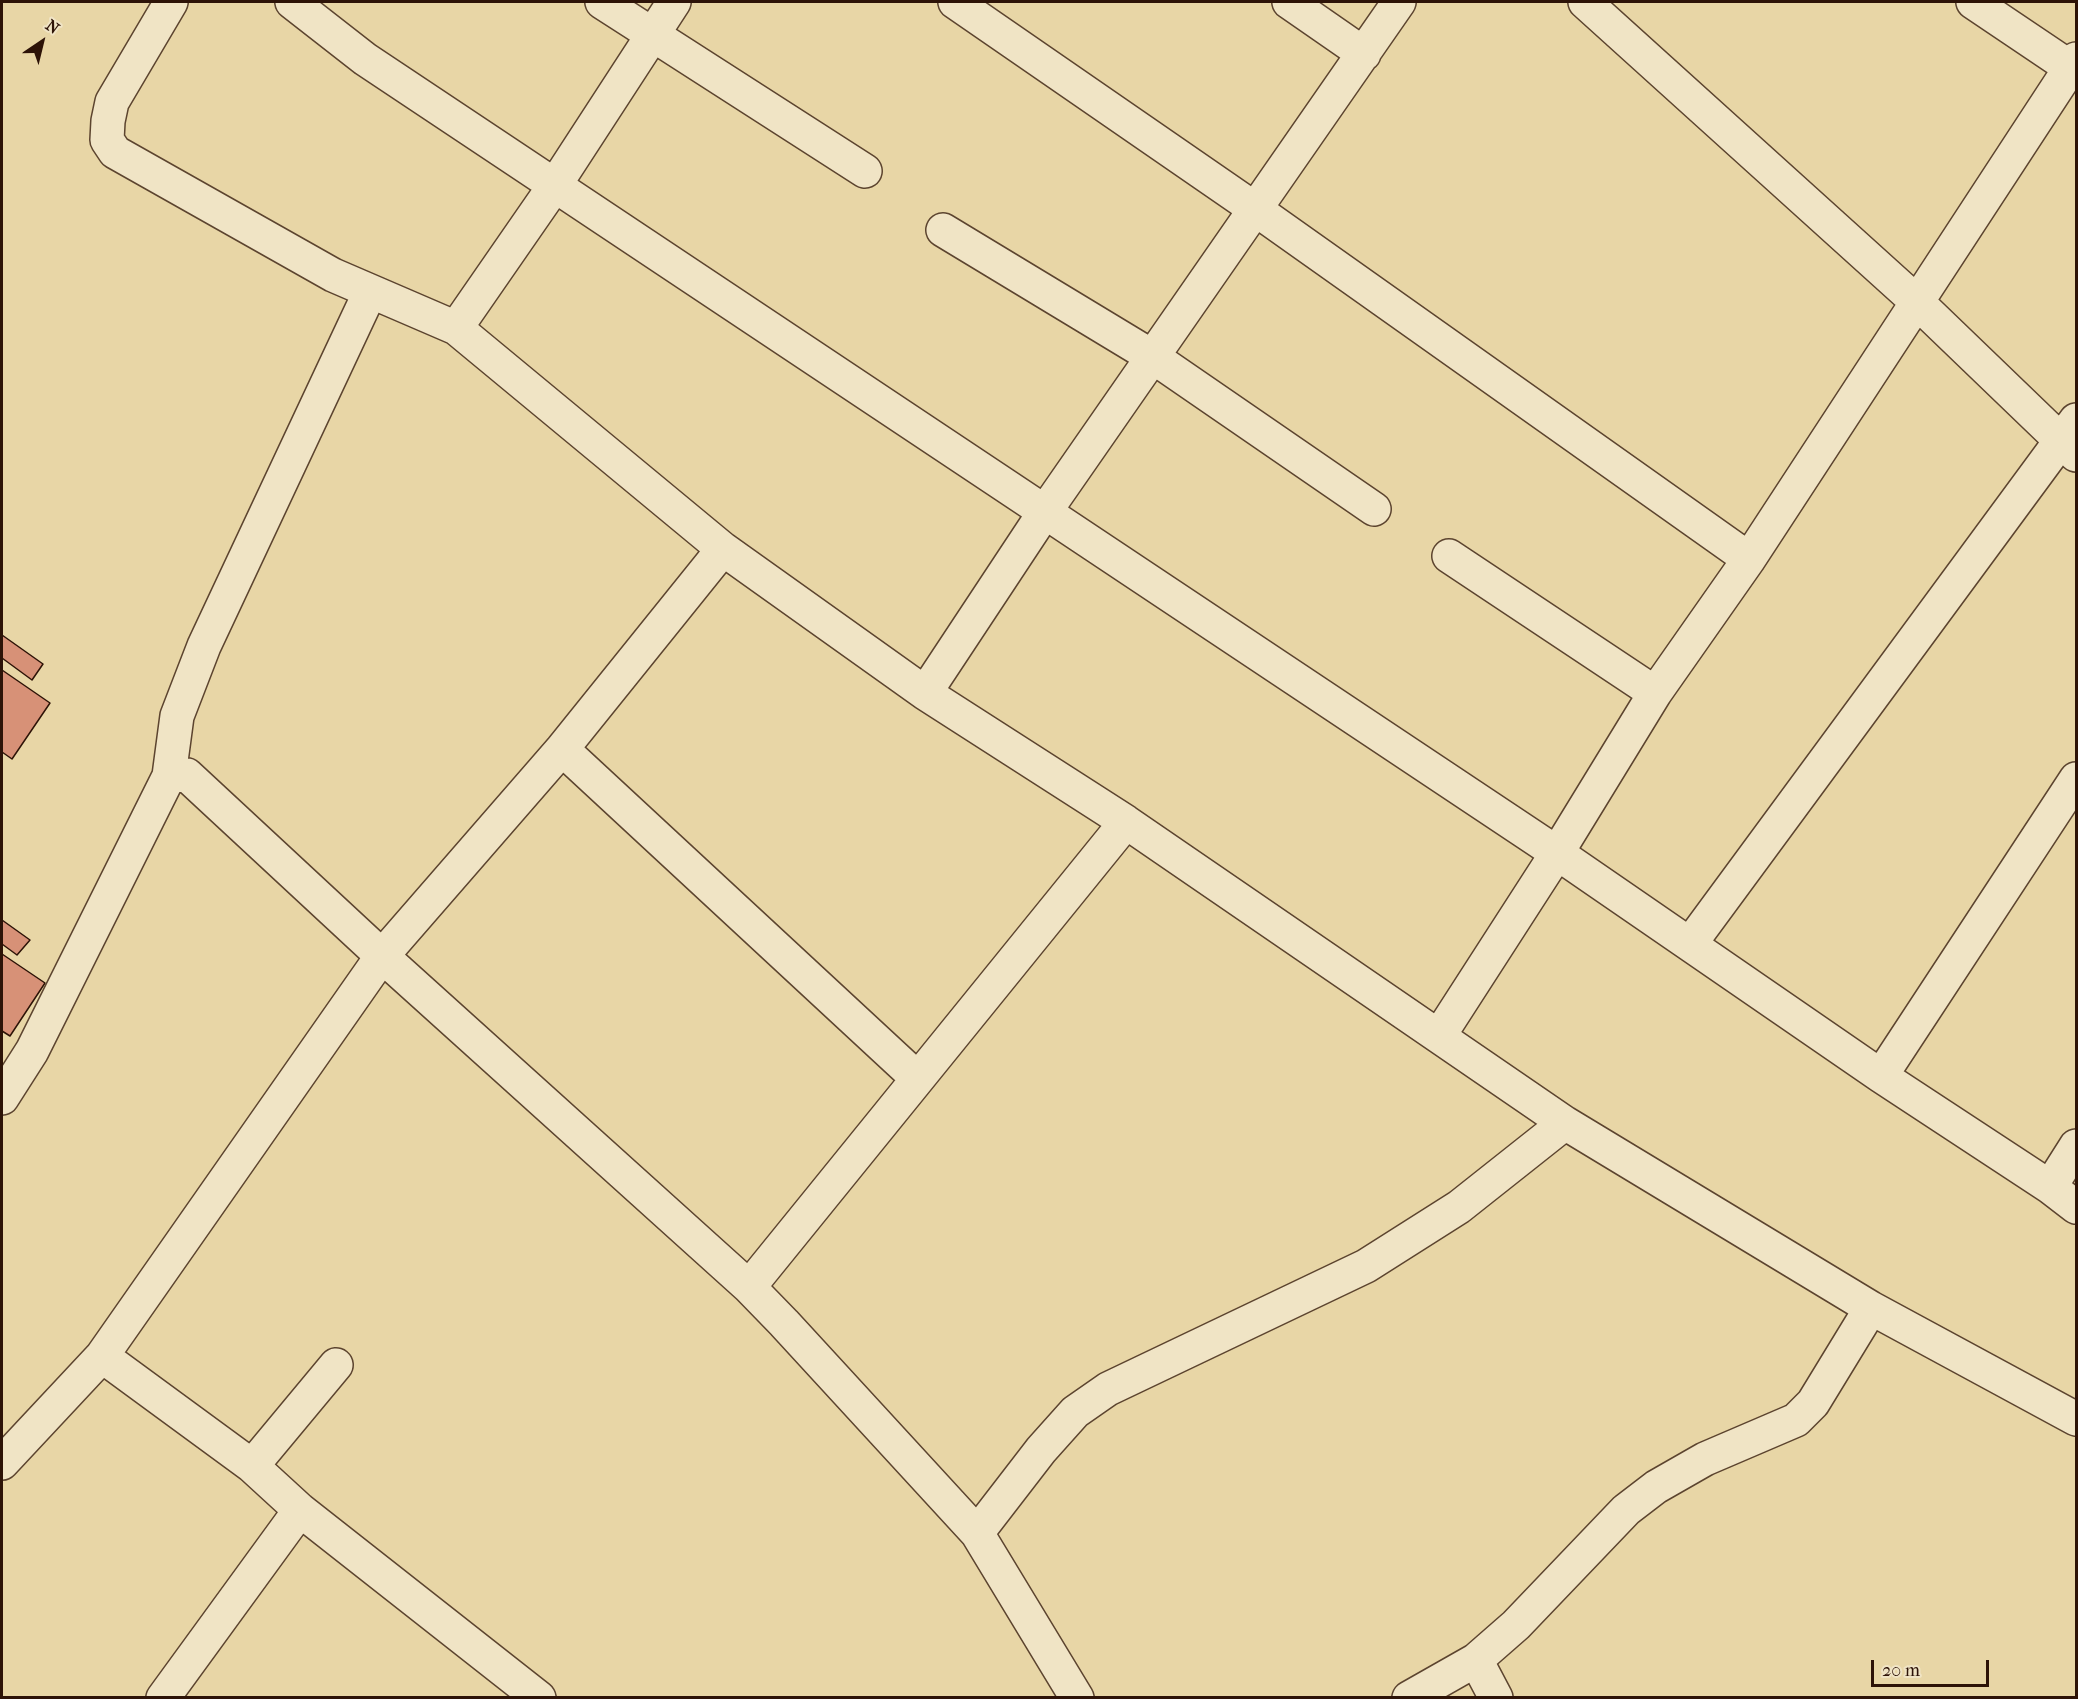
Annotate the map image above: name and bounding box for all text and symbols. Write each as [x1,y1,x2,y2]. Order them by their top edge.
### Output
north arrow [12,12,72,72]
text: N [42,16,63,38]
scale bar [1874,1648,1992,1686]
text: 20 m [1882,1660,1920,1681]

